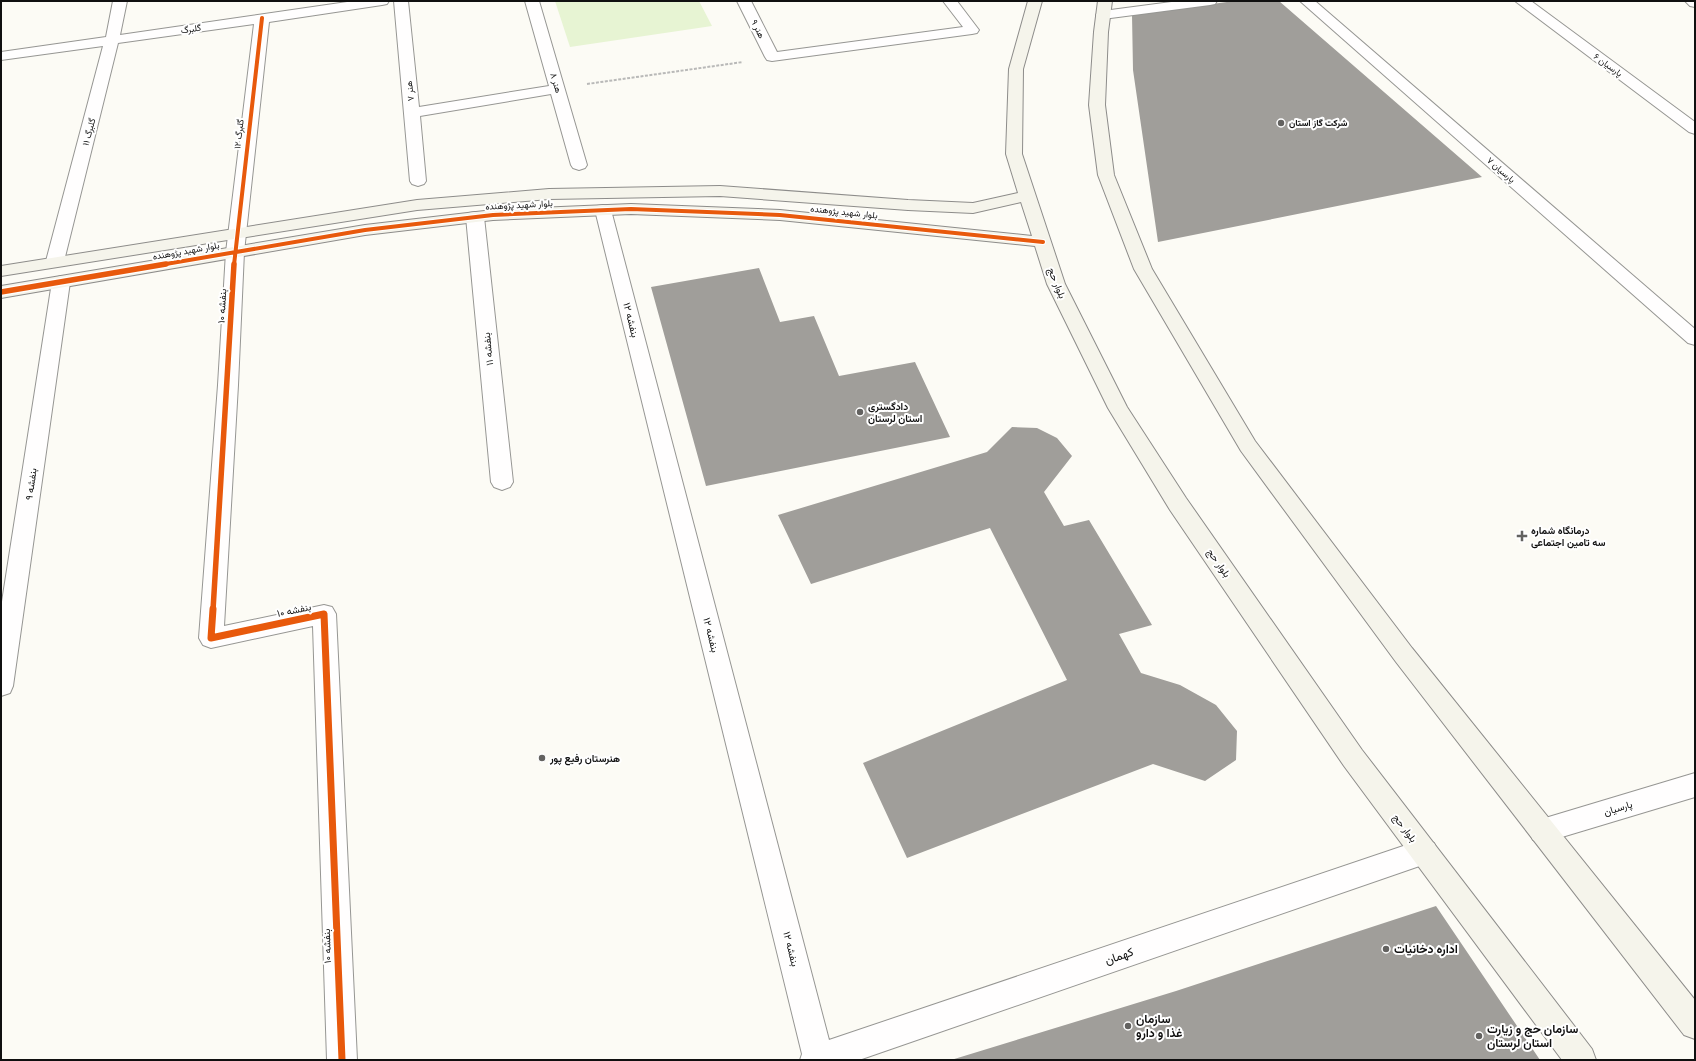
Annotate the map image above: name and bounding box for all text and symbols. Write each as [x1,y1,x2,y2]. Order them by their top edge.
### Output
street label: هنر ۹ [748,18,767,40]
street label: گلبرگ [180,23,202,36]
street label: پارسیان ۶ [1591,51,1624,80]
street label: هنر ۸ [547,72,564,94]
street label: هنر ۷ [404,80,417,102]
street label: گلبرگ ۱۱ [81,117,98,147]
street label: گلبرگ ۱۲ [232,118,247,150]
marker: شرکت گاز استان [1276,118,1286,128]
place label: شرکت گاز استان [1289,118,1348,129]
street label: پارسیان ۷ [1484,155,1517,186]
street label: بلوار شهید پژوهنده [485,198,553,213]
street label: بلوار شهید پژوهنده [810,203,878,222]
street label: بلوار شهید پژوهنده [152,240,221,263]
street label: بلوار حج [1045,266,1068,301]
street label: بنفشه ۱۰ [216,288,229,324]
street label: بنفشه ۱۲ [620,301,641,339]
street label: بنفشه ۱۱ [481,332,496,366]
place label: دادگستری استان لرستان [868,401,922,425]
marker: دادگستری استان لرستان [855,407,865,417]
street label: بنفشه ۹ [23,467,40,501]
place label: درمانگاه شماره سه تامین اجتماعی [1531,525,1606,549]
marker: درمانگاه شماره سه تامین اجتماعی [1516,530,1528,542]
street label: بلوار حج [1204,547,1233,580]
street label: بنفشه ۱۰ [276,601,312,620]
street label: بنفشه ۱۲ [700,616,721,654]
marker: هنرستان رفیع پور [537,753,547,763]
place label: هنرستان رفیع پور [549,753,620,766]
street label: پارسیان [1602,798,1634,819]
street label: بلوار حج [1390,812,1419,845]
street label: بنفشه ۱۰ [321,928,334,963]
street label: بنفشه ۱۲ [780,930,801,968]
place label: اداره دخانیات [1394,942,1458,957]
marker: اداره دخانیات [1381,944,1391,954]
street label: کهمان [1103,945,1136,968]
place label: سازمان غذا و دارو [1136,1012,1182,1041]
marker: سازمان غذا و دارو [1123,1021,1133,1031]
place label: سازمان حج و زیارت استان لرستان [1487,1022,1579,1051]
marker: سازمان حج و زیارت استان لرستان [1474,1031,1484,1041]

